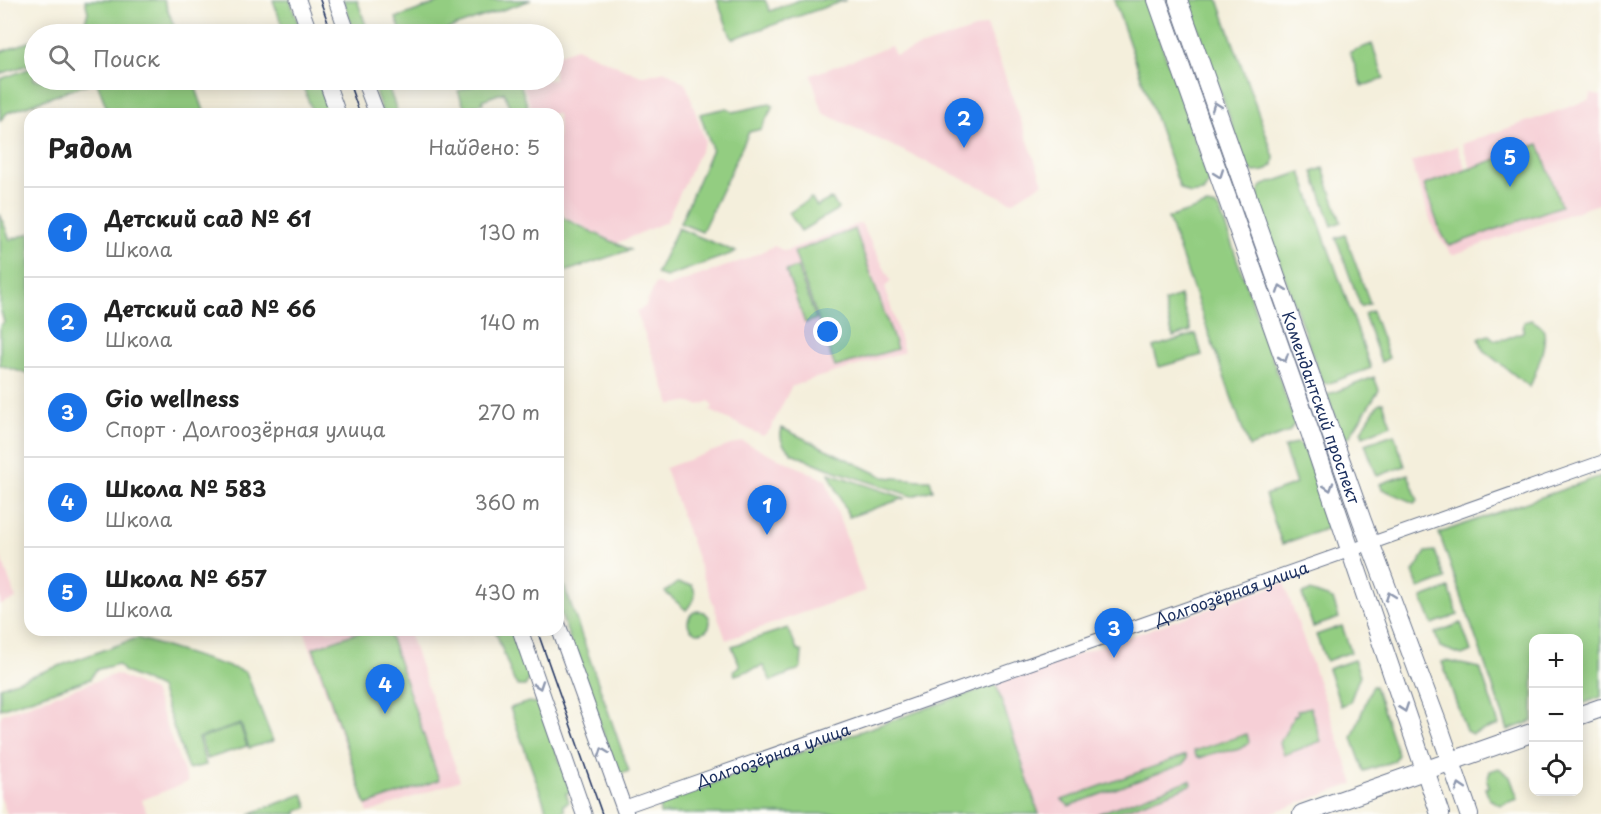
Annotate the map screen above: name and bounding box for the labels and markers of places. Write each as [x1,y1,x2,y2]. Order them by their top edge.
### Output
pin: 2 [944,98,984,148]
pin: 5 [1490,138,1530,187]
pin: 1 [748,486,786,535]
pin: 3 [1094,608,1134,658]
pin: 4 [366,664,404,714]

